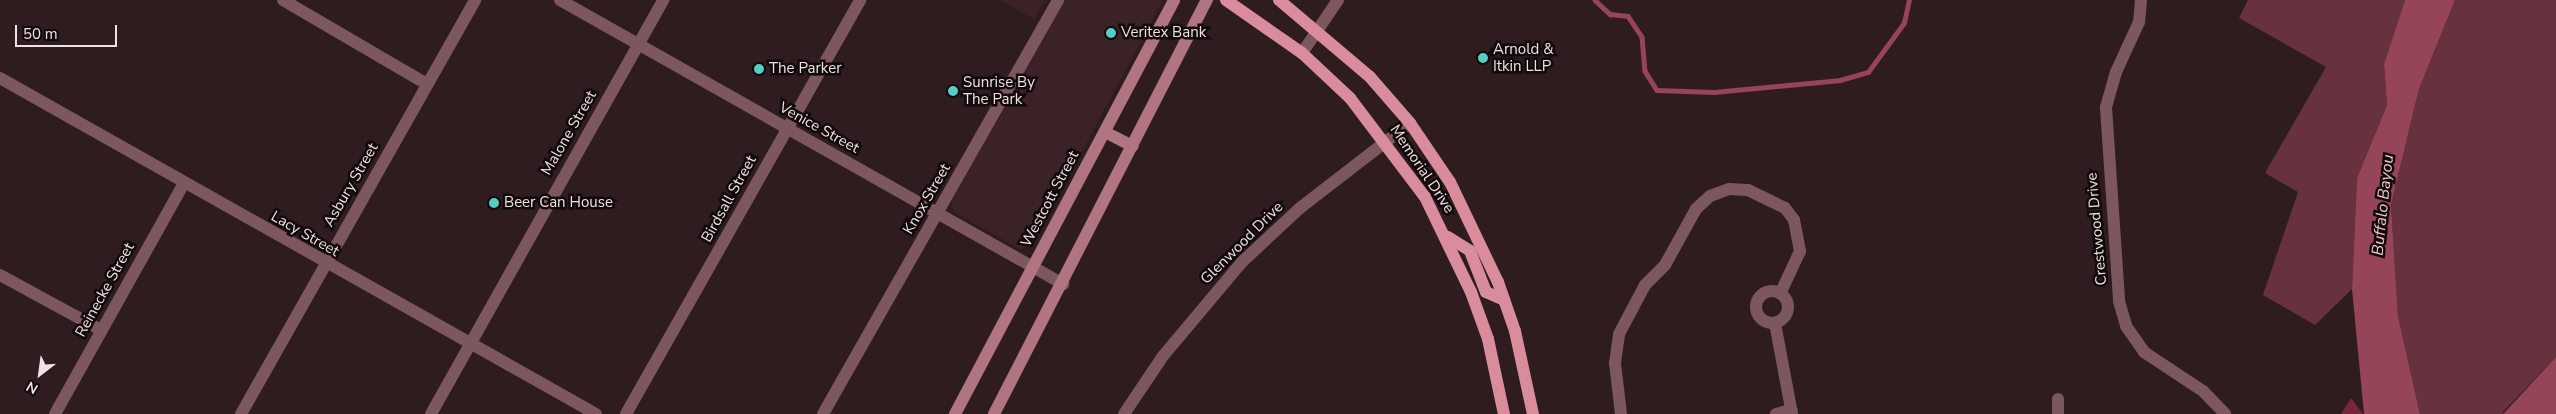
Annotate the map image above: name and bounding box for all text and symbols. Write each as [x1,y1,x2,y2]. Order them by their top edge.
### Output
scale bar [18,15,120,47]
text: 50 m [23,24,58,44]
place label: Veritex Bank [1121,24,1206,42]
marker: Veritex Bank [1105,27,1117,39]
place label: Arnold & Itkin LLP [1493,40,1554,75]
marker: Arnold & Itkin LLP [1477,52,1489,64]
place label: The Parker [769,60,841,78]
marker: The Parker [753,63,765,75]
place label: Sunrise By The Park [963,73,1035,108]
marker: Sunrise By The Park [947,85,959,97]
street label: Malone Street [538,87,600,179]
street label: Venice Street [776,99,862,157]
street label: Memorial Drive [1386,121,1458,217]
street label: Asbury Street [320,140,382,230]
street label: Westcott Street [1017,148,1083,250]
street label: Birdsall Street [698,152,760,246]
water label: Buffalo Bayou [2368,154,2398,256]
street label: Knox Street [900,160,954,238]
street label: Crestwood Drive [2083,172,2111,286]
place label: Beer Can House [504,194,613,212]
marker: Beer Can House [488,197,500,209]
street label: Glenwood Drive [1197,198,1287,288]
street label: Lacy Street [268,207,342,261]
street label: Reinecke Street [72,240,138,340]
north arrow [15,349,65,399]
text: N [23,377,42,398]

